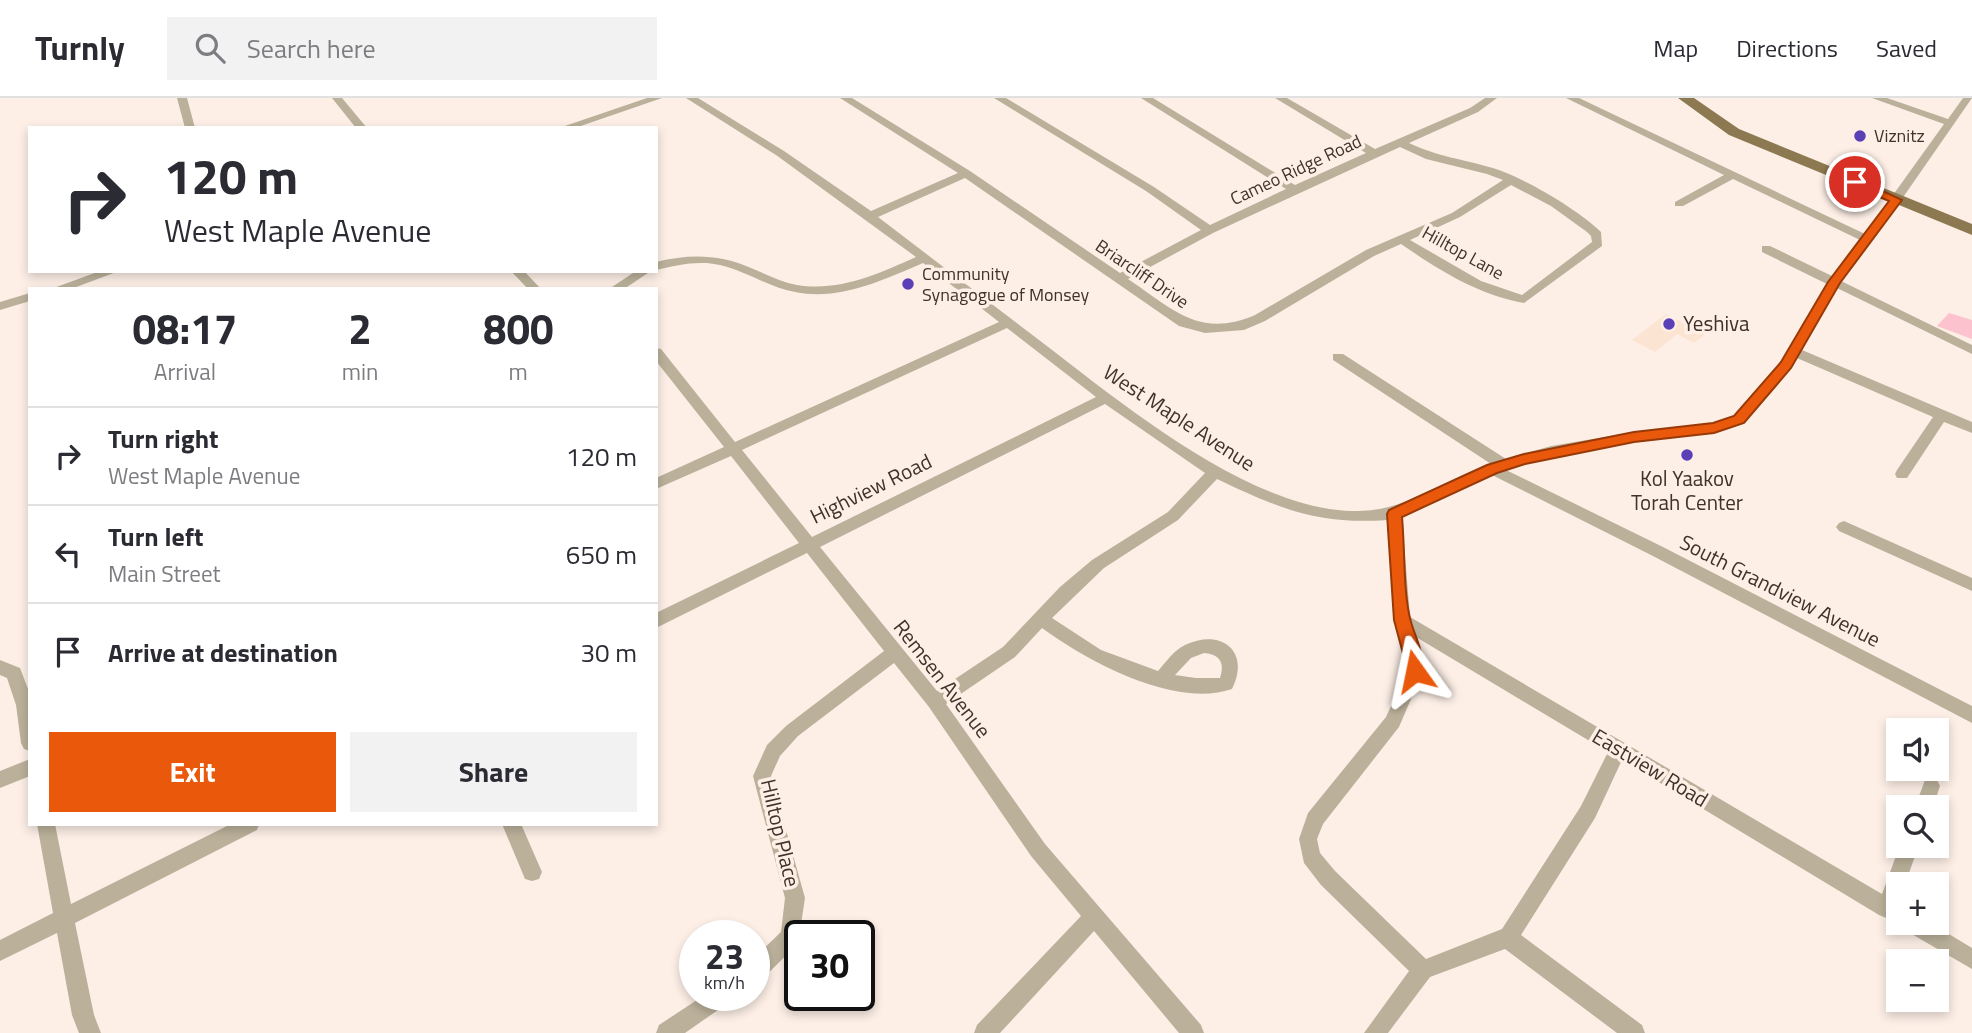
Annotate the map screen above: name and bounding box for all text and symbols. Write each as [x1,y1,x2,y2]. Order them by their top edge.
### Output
search box [167,17,657,80]
text: Turnly [35,23,125,73]
icon: search [191,29,229,67]
text: Search here [247,29,376,68]
text: Map [1653,30,1698,66]
text: Directions [1736,30,1838,66]
text: Saved [1876,30,1937,66]
place label: Viznitz [1874,122,1925,149]
street label: Cameo Ridge Road [1226,127,1366,212]
marker: Viznitz [1852,128,1868,144]
text: 120 m [164,138,298,213]
pin [1825,152,1885,212]
icon: right [49,154,140,245]
icon: arrive [1836,163,1874,201]
text: West Maple Avenue [164,206,432,254]
street label: Hilltop Lane [1417,219,1509,286]
street label: Briarcliff Drive [1090,232,1194,315]
place label: Community Synagogue of Monsey [922,260,1089,308]
marker: Community Synagogue of Monsey [900,276,916,292]
text: 08:17 [132,296,237,360]
text: 2 [348,296,372,360]
text: 800 [483,296,553,360]
place label: Yeshiva [1683,307,1750,339]
marker: Yeshiva [1661,316,1677,332]
text: Arrival [154,354,216,389]
text: min [342,354,378,389]
text: m [509,354,528,389]
street label: West Maple Avenue [1097,356,1262,478]
text: Turn right [108,419,219,458]
icon: right [49,437,87,475]
text: 120 m [566,437,637,476]
street label: Highview Road [804,445,937,531]
marker: Kol Yaakov Torah Center [1679,447,1695,463]
text: West Maple Avenue [108,458,300,493]
place label: Kol Yaakov Torah Center [1631,462,1743,518]
text: Turn left [108,517,203,556]
street label: South Grandview Avenue [1675,526,1886,655]
icon: left [49,535,87,573]
text: 650 m [566,535,637,574]
text: Main Street [108,556,221,591]
street label: Remsen Avenue [886,612,999,745]
icon: arrive [49,633,87,671]
text: Arrive at destination [108,633,338,672]
text: 30 m [580,633,637,672]
position arrow [1378,634,1452,708]
map controls [1886,718,1949,1012]
button: sound [1886,718,1949,781]
street label: Eastview Road [1586,720,1715,814]
button: Exit [49,732,336,812]
button: Share [350,732,637,812]
street label: Hilltop Place [753,776,809,890]
button: search [1886,795,1949,858]
button: + [1886,872,1949,935]
speed limit sign: 30 [784,920,875,1011]
text: 23 [705,929,744,983]
button: − [1886,949,1949,1012]
text: km/h [704,969,745,996]

